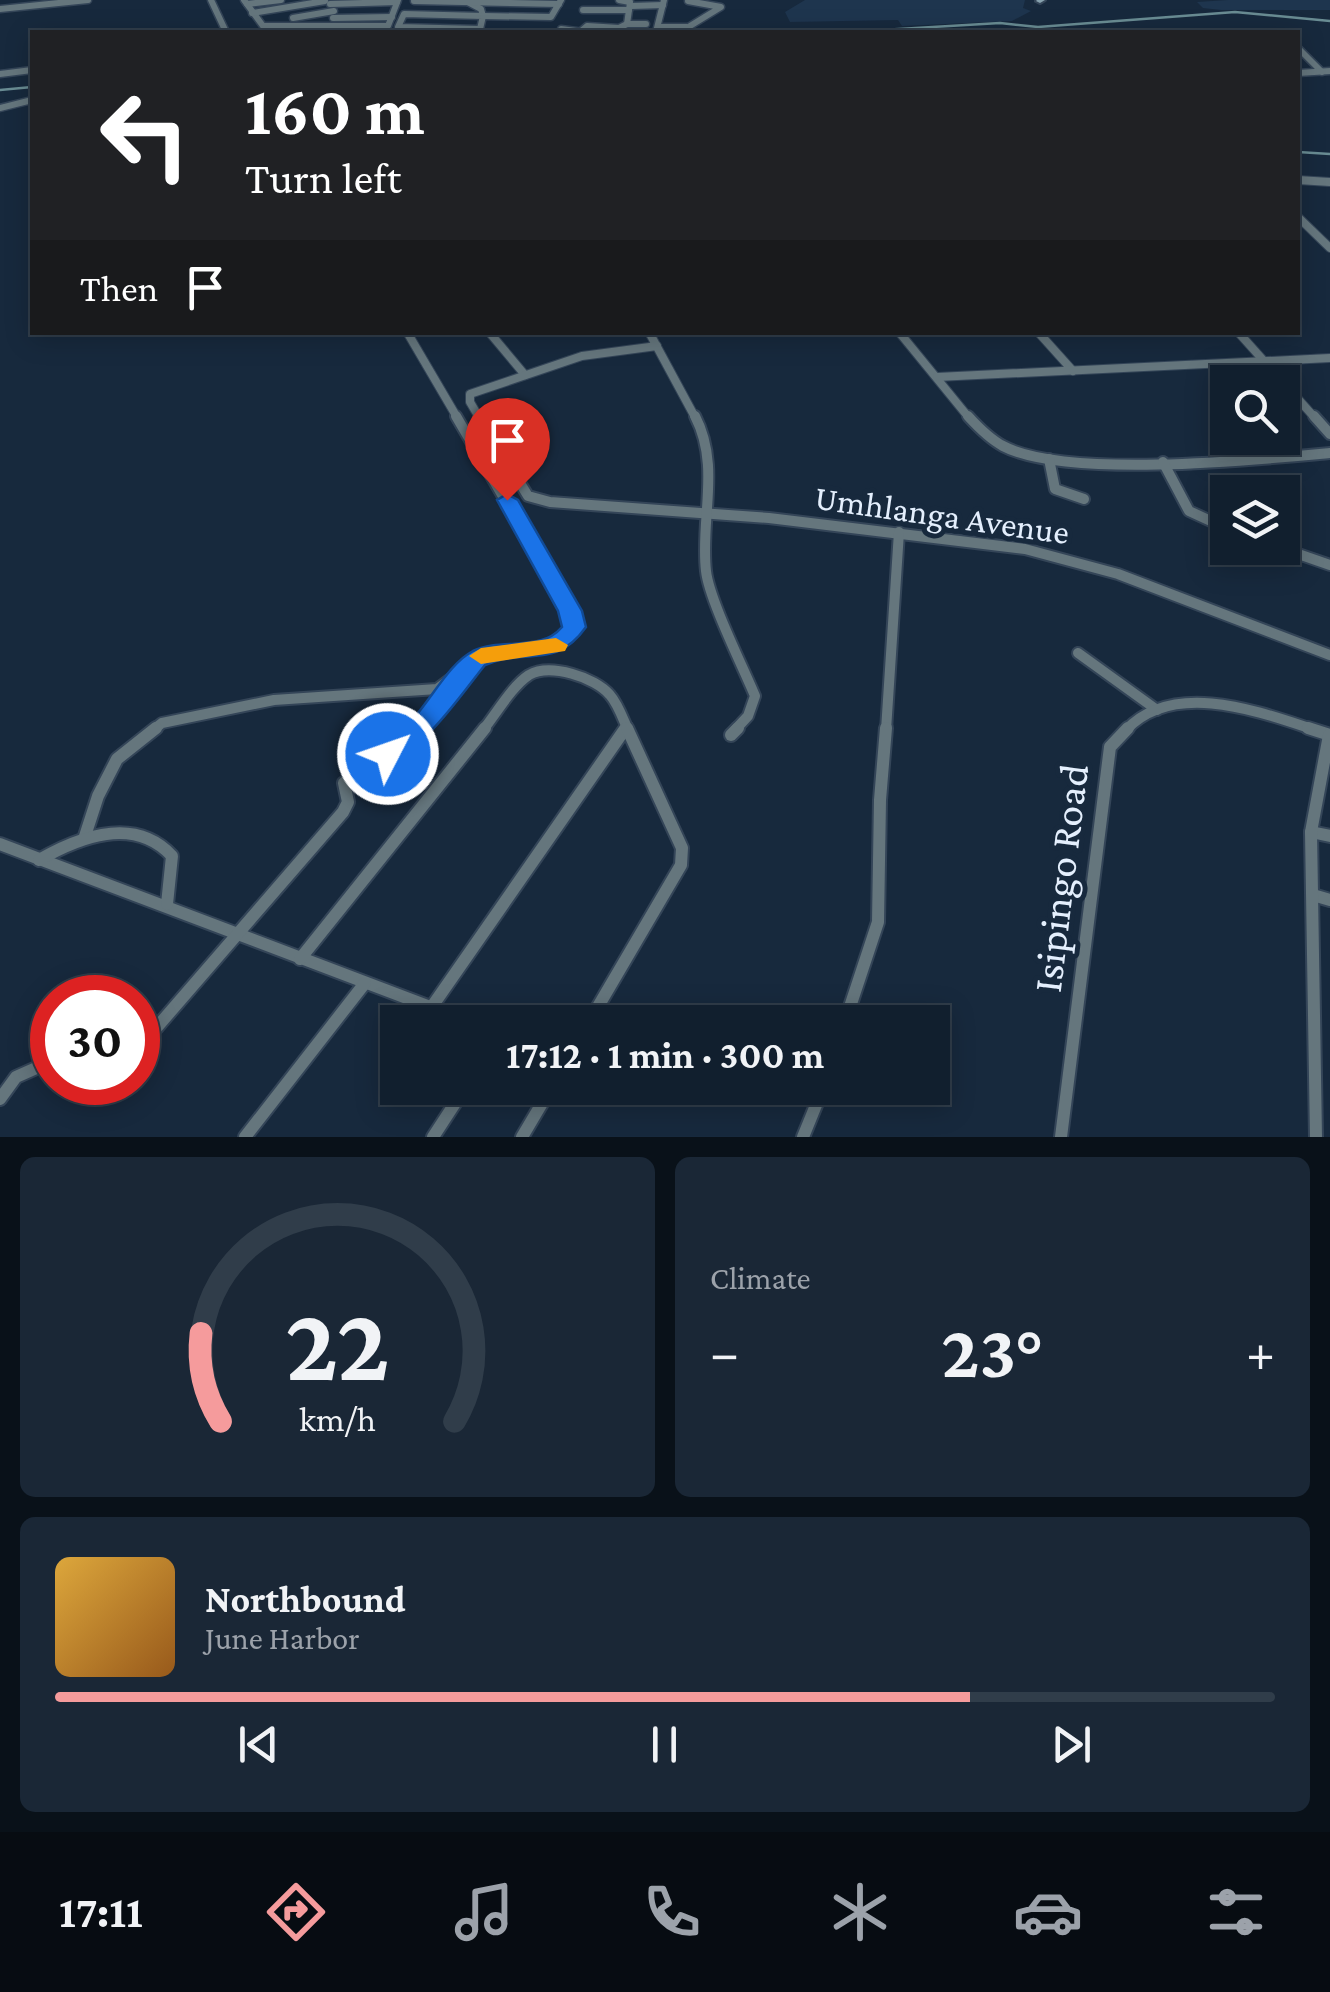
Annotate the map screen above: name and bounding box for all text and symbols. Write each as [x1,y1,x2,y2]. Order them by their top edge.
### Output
icon: left [80,70,210,200]
text: 160 m [245,71,425,149]
text: Turn left [245,153,402,203]
icon: arrive [178,260,233,315]
text: Then [80,267,158,309]
map controls [1210,365,1300,565]
button: search [1210,365,1300,455]
pin [465,398,550,501]
icon: arrive [480,413,535,468]
button: layers [1210,475,1300,565]
street label: Umhlanga Avenue [812,478,1072,552]
position arrow [336,702,440,806]
street label: Isipingo Road [1023,761,1097,995]
speed limit sign: 30 [30,975,160,1105]
text: 17:12 · 1 min · 300 m [506,1034,824,1076]
text: Climate [710,1260,811,1296]
text: 22 [285,1286,390,1401]
text: 23° [941,1310,1044,1393]
text: − [710,1322,739,1383]
text: + [1246,1322,1275,1383]
text: km/h [299,1399,376,1439]
text: Northbound [205,1578,406,1620]
text: June Harbor [205,1620,360,1656]
icon: previous [231,1717,286,1772]
icon: pause [637,1717,692,1772]
icon: next [1044,1717,1099,1772]
icon: directions [261,1877,331,1947]
icon: music [449,1877,519,1947]
icon: phone [637,1877,707,1947]
icon: climate [825,1877,895,1947]
icon: car [1013,1877,1083,1947]
icon: filters [1201,1877,1271,1947]
text: 17:11 [59,1887,143,1937]

